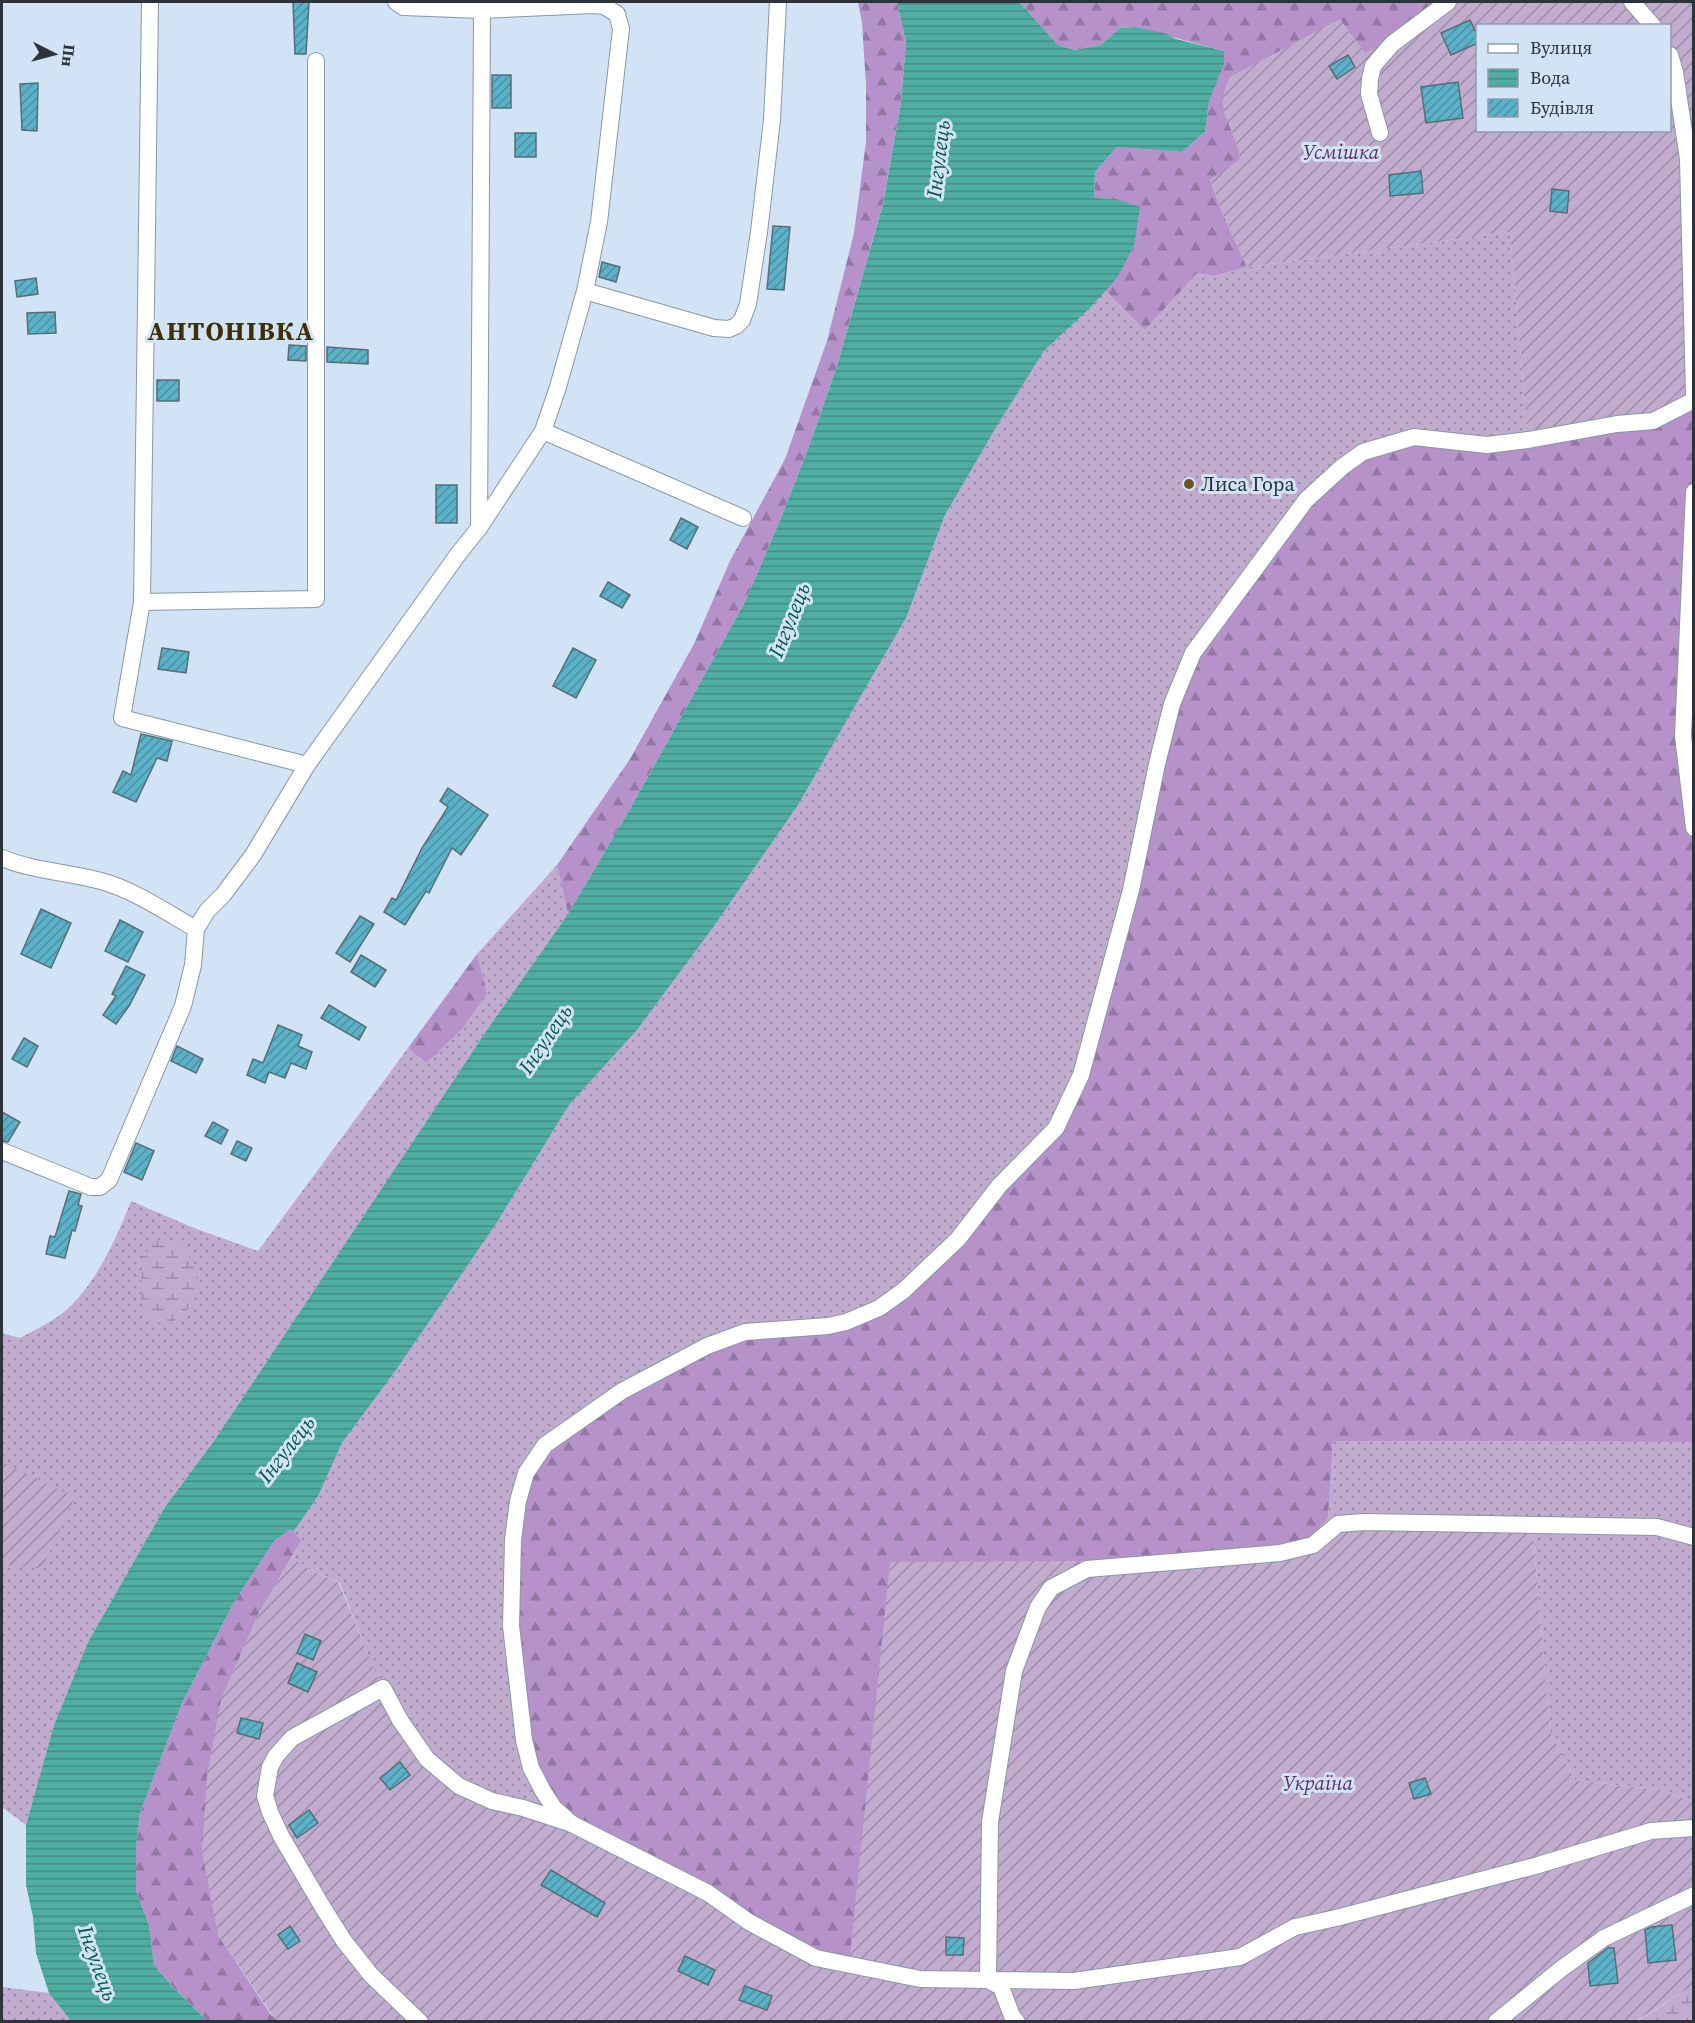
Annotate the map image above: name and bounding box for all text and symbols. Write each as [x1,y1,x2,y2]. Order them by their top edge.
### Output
north arrow [24,24,84,84]
legend [1476,24,1671,132]
text: Вулиця [1530,35,1592,60]
text: Пн [57,43,81,68]
text: Вода [1530,65,1571,90]
text: Будівля [1530,95,1594,120]
water label: Інгулець [919,118,957,200]
park label: Усмішка [1303,138,1380,166]
district label: АНТОНІВКА [148,313,315,349]
place label: Лиса Гора [1201,470,1295,498]
marker: Лиса Гора [1182,477,1196,491]
water label: Інгулець [761,578,817,662]
water label: Інгулець [511,998,579,1080]
water label: Інгулець [250,1409,322,1489]
park label: Україна [1283,1769,1354,1797]
water label: Інгулець [71,1921,125,2005]

